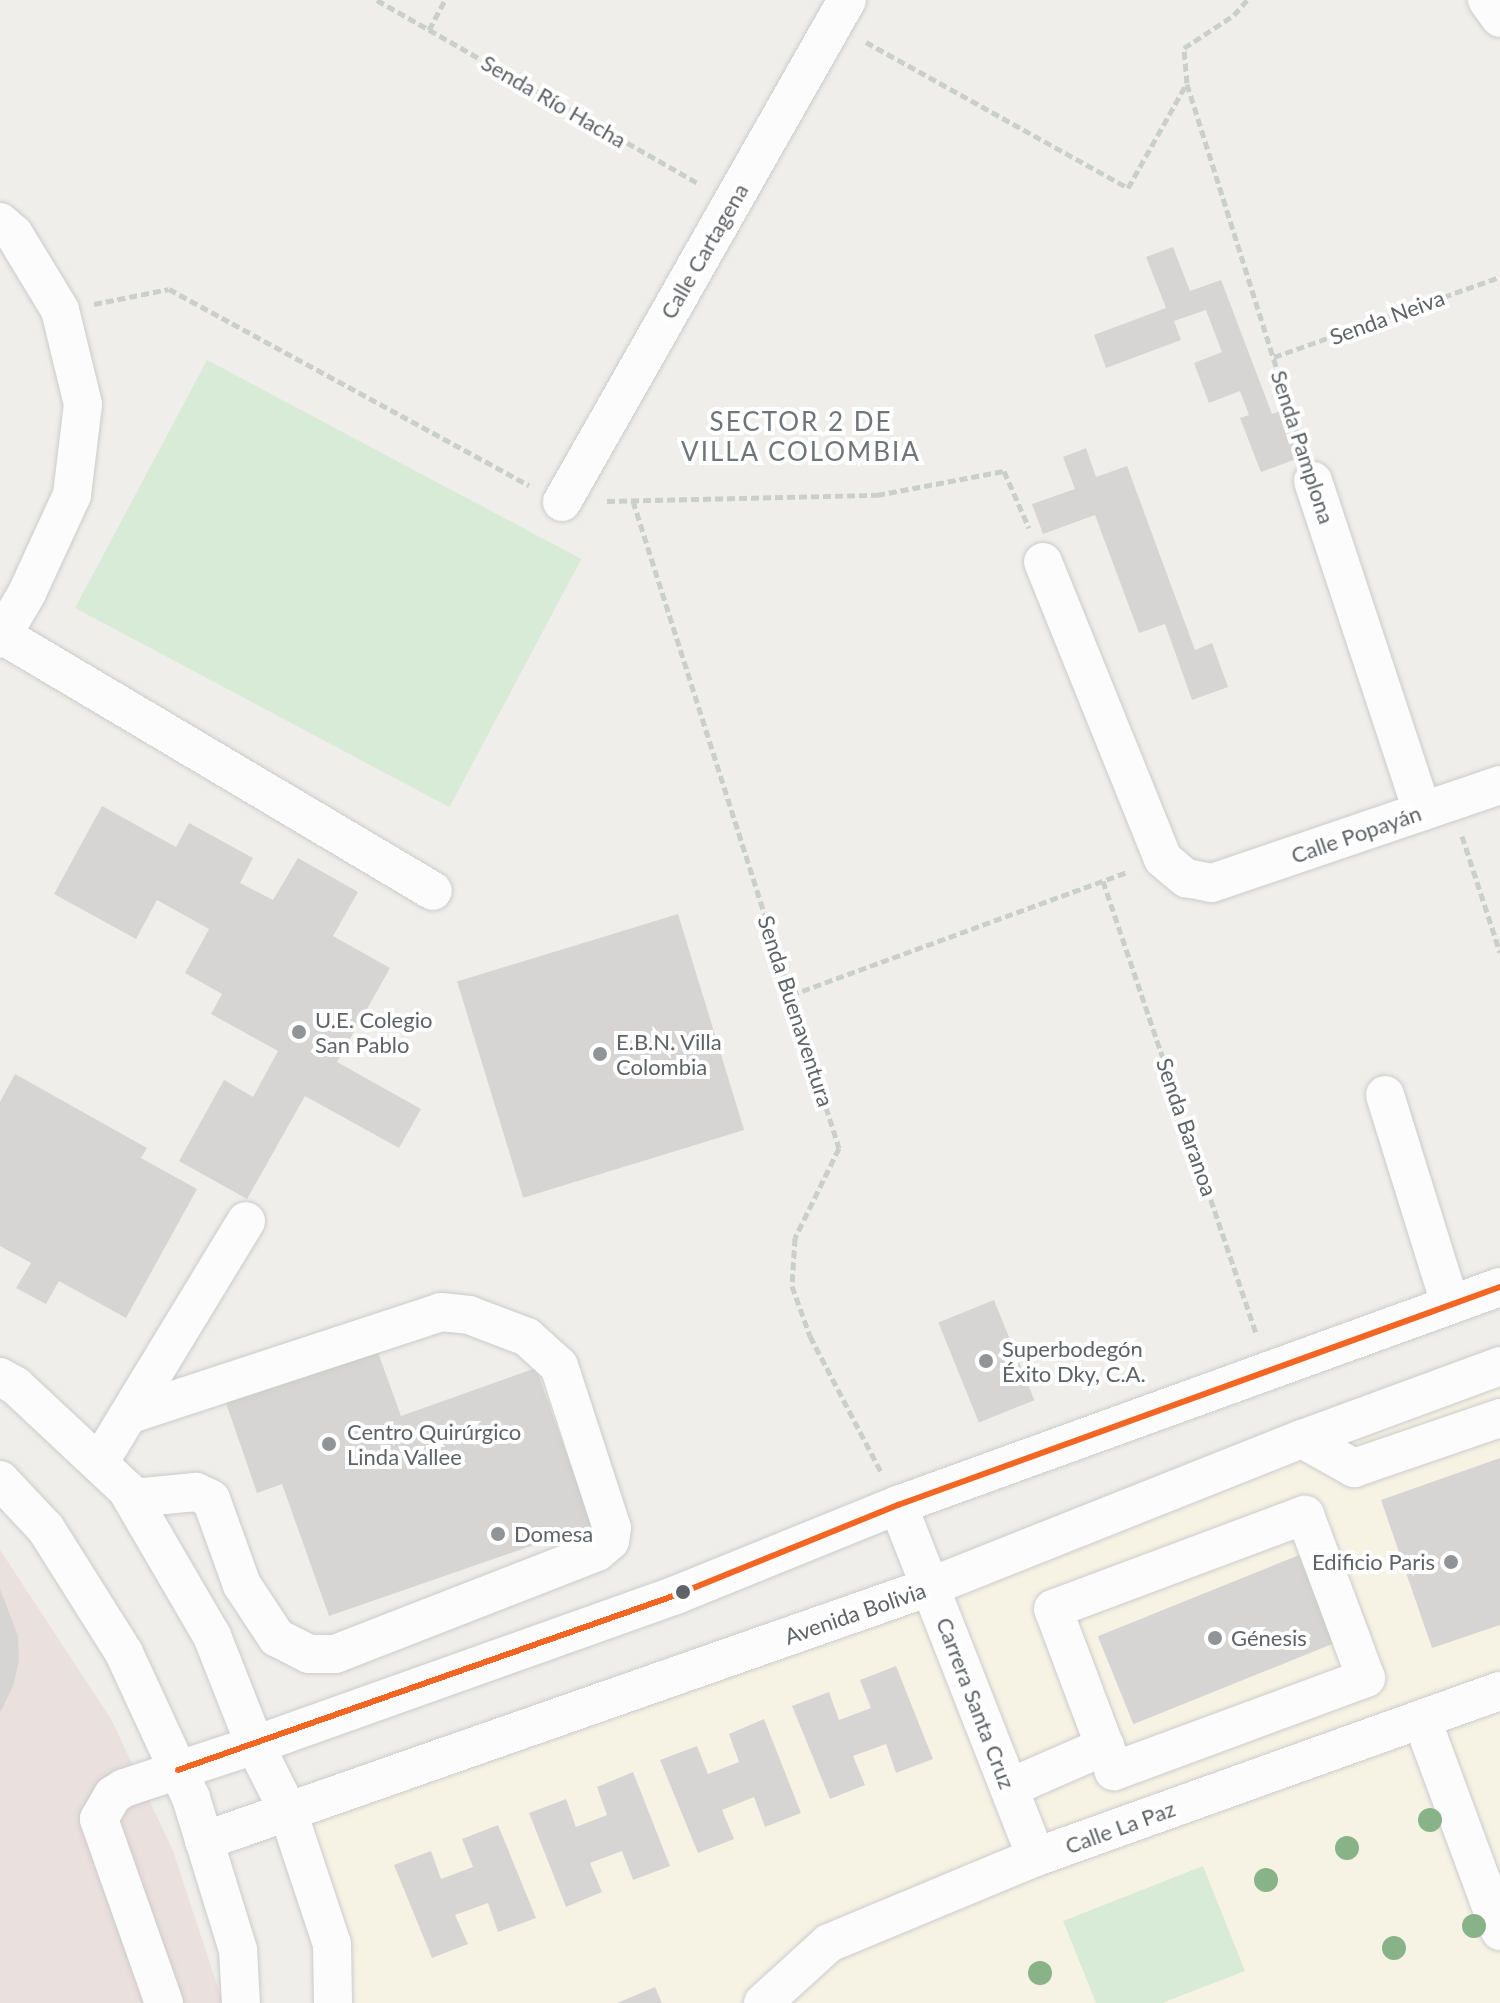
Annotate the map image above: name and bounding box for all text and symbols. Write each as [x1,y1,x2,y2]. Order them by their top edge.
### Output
street label: Senda Río Hacha [477,49,631,153]
street label: Calle Cartagena [655,179,753,323]
street label: Senda Neiva [1326,284,1448,350]
street label: Senda Pamplona [1266,367,1340,527]
district label: SECTOR 2 DE VILLA COLOMBIA [681,406,921,468]
street label: Calle Popayán [1288,799,1424,869]
street label: Senda Buenaventura [753,912,839,1110]
place label: U.E. Colegio San Pablo [315,1006,432,1058]
marker: U.E. Colegio San Pablo [290,1023,308,1041]
place label: E.B.N. Villa Colombia [616,1028,722,1080]
marker: E.B.N. Villa Colombia [591,1045,609,1063]
street label: Senda Baranoa [1151,1055,1223,1199]
place label: Superbodegón Éxito Dky, C.A. [1002,1335,1146,1386]
marker: Superbodegón Éxito Dky, C.A. [977,1352,995,1370]
place label: Centro Quirúrgico Linda Vallee [347,1418,521,1470]
marker: Centro Quirúrgico Linda Vallee [318,1433,340,1455]
place label: Domesa [514,1521,593,1547]
marker: Domesa [489,1525,507,1543]
place label: Edificio Paris [1312,1549,1435,1575]
marker: Edificio Paris [1442,1553,1460,1571]
street label: Avenida Bolivia [781,1576,929,1650]
unlabelled marker [675,1584,691,1600]
street label: Carrera Santa Cruz [931,1614,1021,1792]
place label: Génesis [1231,1625,1307,1651]
marker: Génesis [1206,1629,1224,1647]
street label: Calle La Paz [1062,1795,1178,1859]

